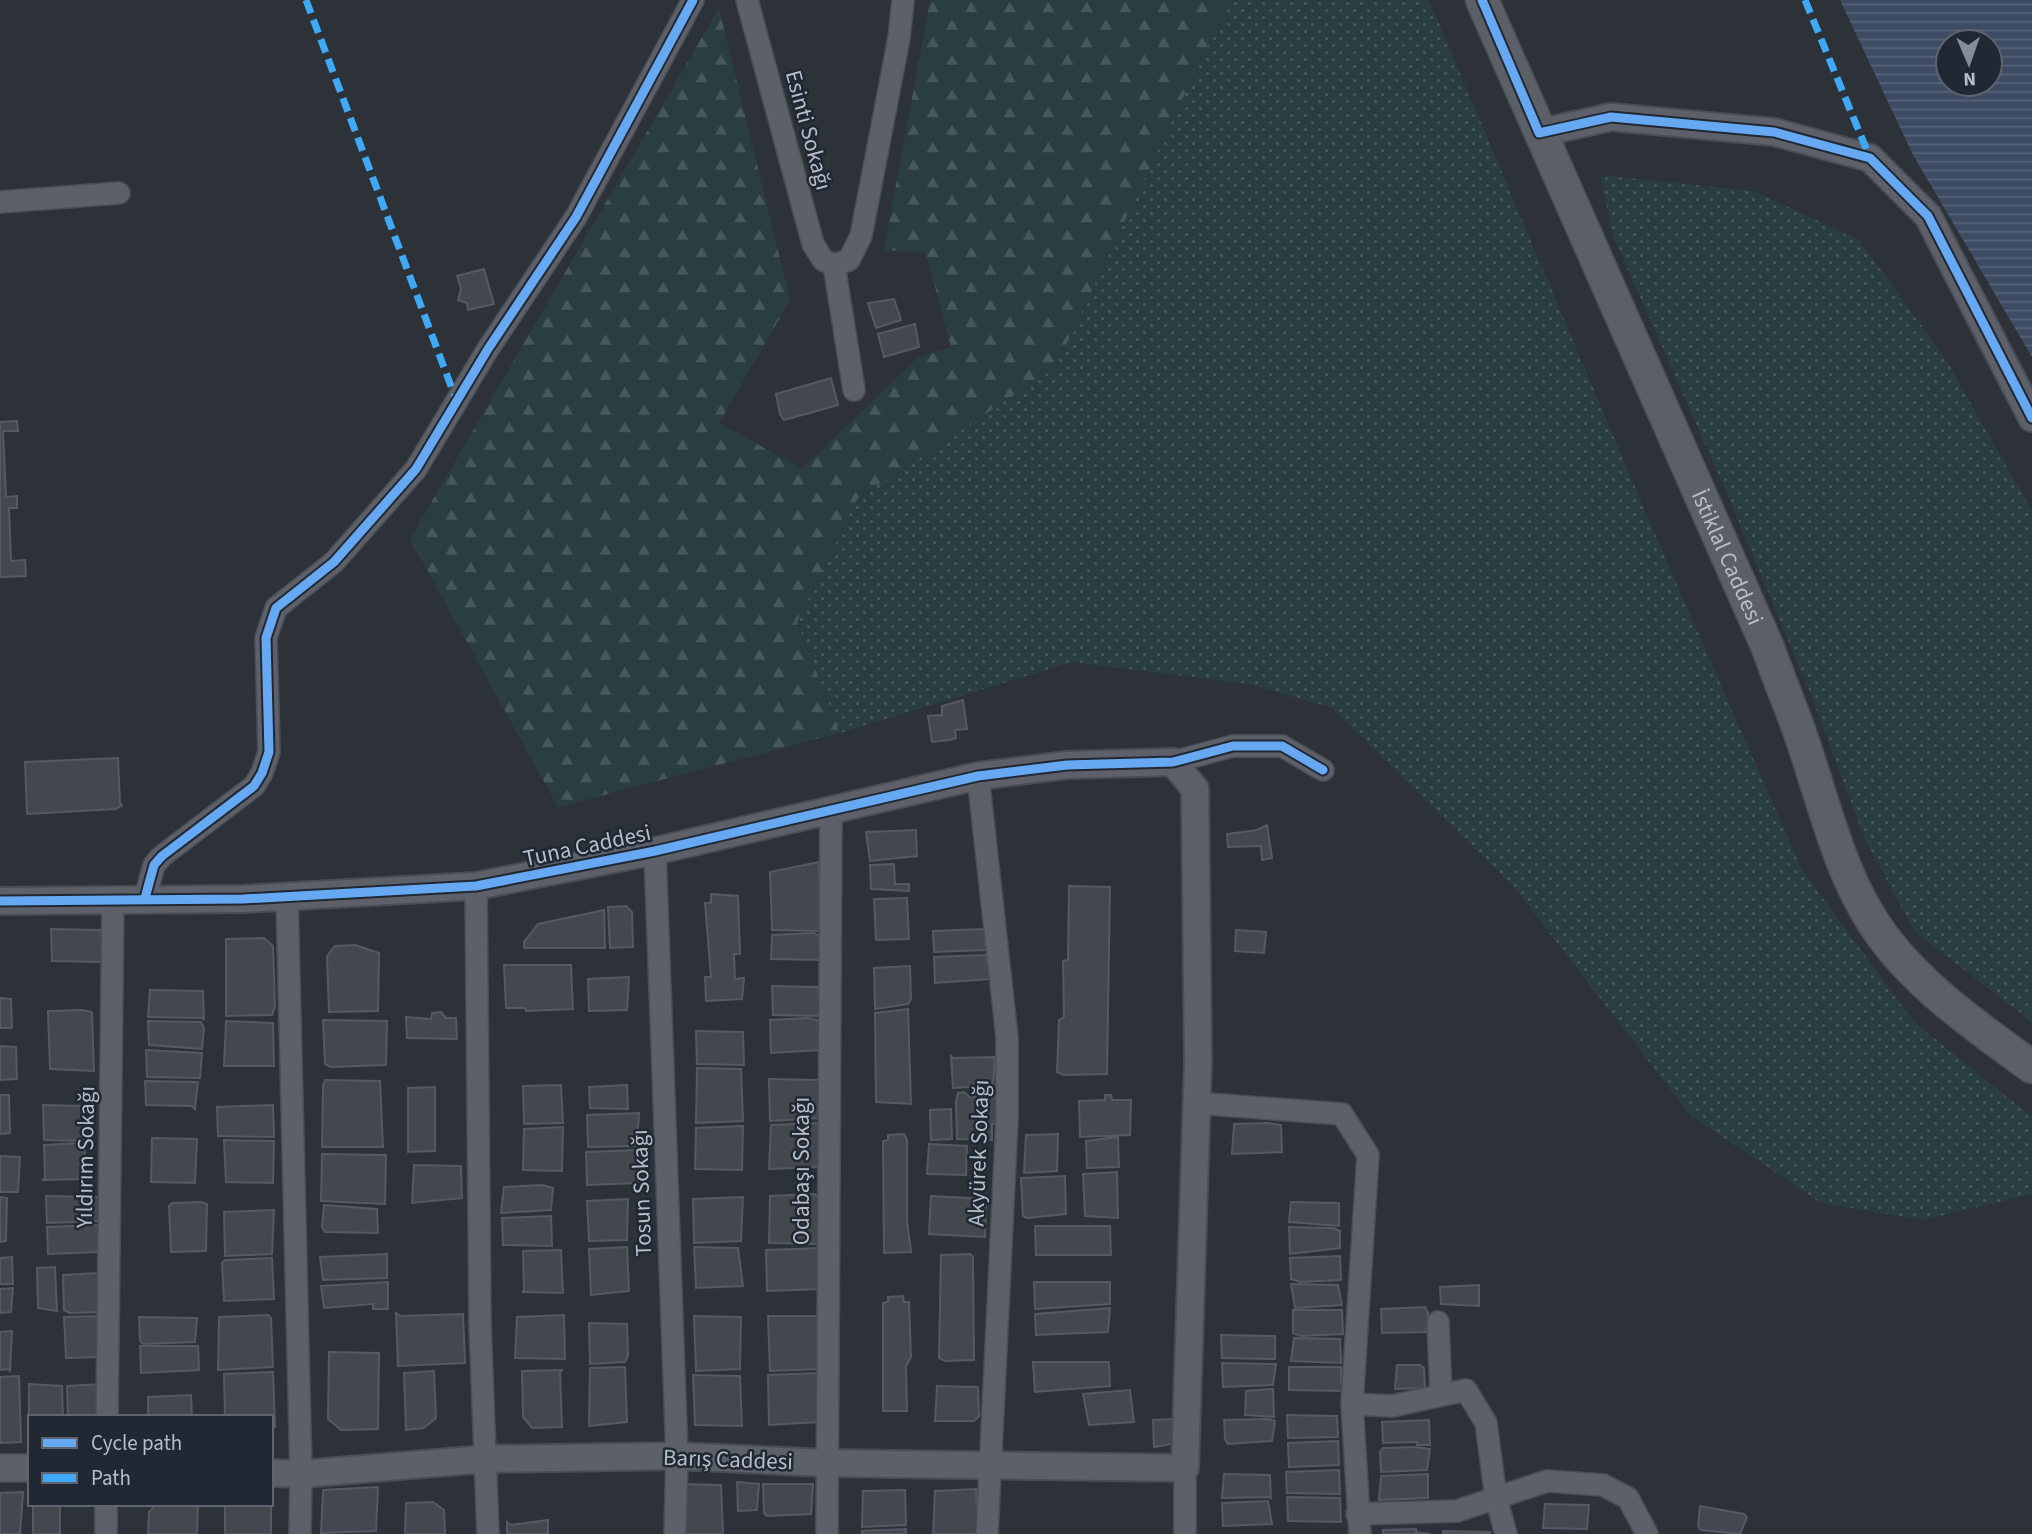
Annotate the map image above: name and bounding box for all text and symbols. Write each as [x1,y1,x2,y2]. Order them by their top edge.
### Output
north arrow [1934,28,2004,98]
text: N [1963,65,1976,92]
street label: Esinti Sokağı [777,67,840,194]
street label: İstiklal Caddesi [1683,484,1772,630]
street label: Tuna Caddesi [520,816,654,875]
street label: Akyürek Sokağı [959,1079,998,1227]
street label: Yıldırım Sokağı [68,1086,103,1229]
street label: Odabaşı Sokağı [785,1097,818,1245]
street label: Tosun Sokağı [623,1129,660,1257]
legend [28,1415,273,1506]
text: Cycle path [91,1428,182,1458]
street label: Barış Caddesi [662,1441,794,1478]
text: Path [91,1463,131,1493]

